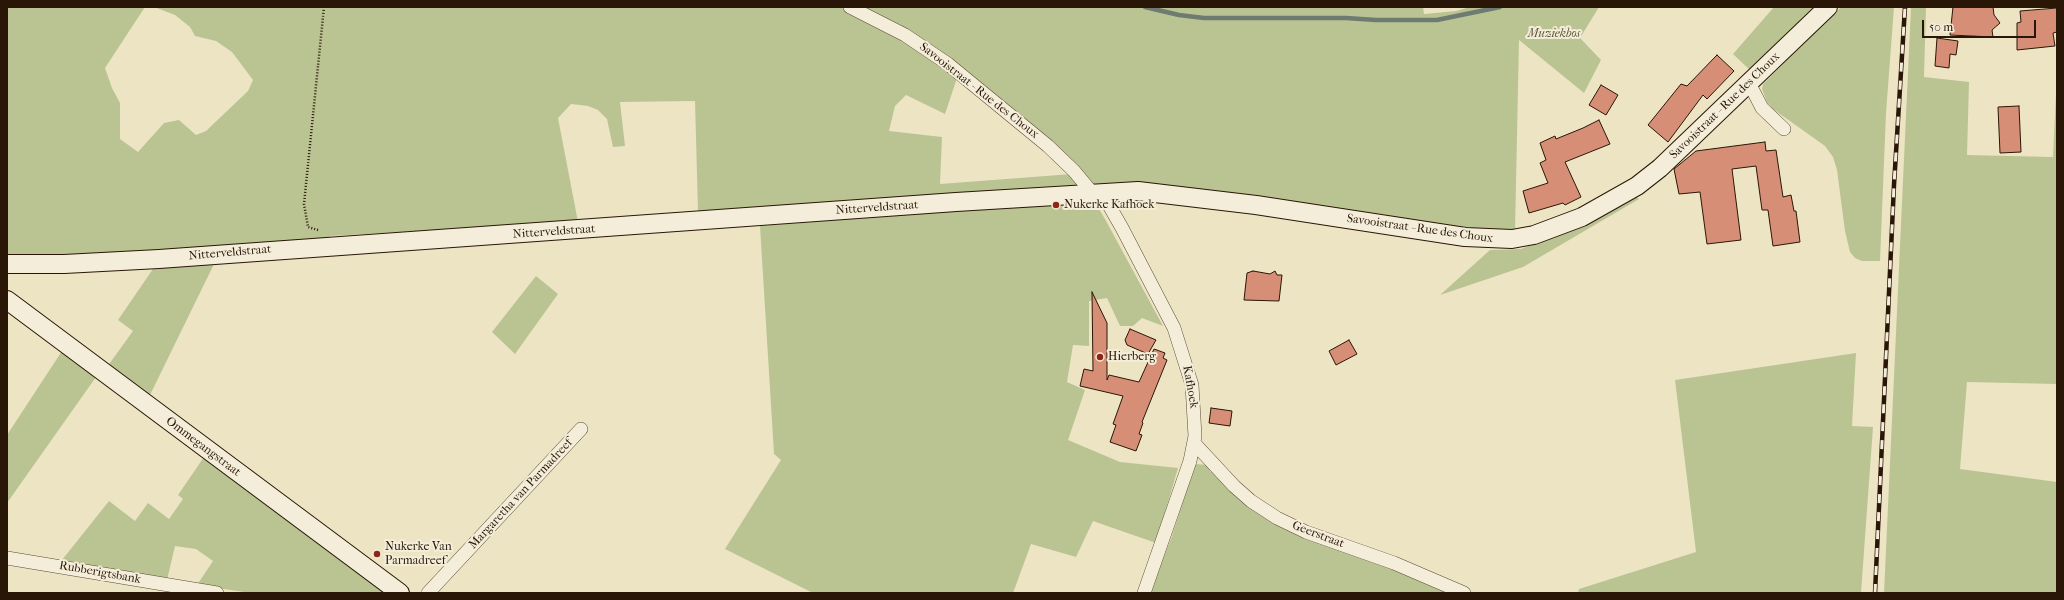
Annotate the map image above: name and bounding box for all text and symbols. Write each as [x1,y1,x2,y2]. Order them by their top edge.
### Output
scale bar [1924,12,2038,38]
text: 50 m [1929,20,1953,34]
park label: Muziekbos [1528,27,1580,41]
street label: Savooistraat - Rue des Choux [916,40,1042,142]
street label: Savooistraat - Rue des Choux [1667,50,1783,162]
street label: Nitterveldstraat [835,198,919,218]
place label: Nukerke Kafhoek [1064,198,1154,212]
marker: Nukerke Kafhoek [1051,200,1061,210]
street label: Savooistraat - Rue des Choux [1346,212,1494,246]
street label: Nitterveldstraat [512,222,596,242]
street label: Nitterveldstraat [188,242,272,264]
place label: Hierberg [1108,350,1156,364]
marker: Hierberg [1095,352,1105,362]
street label: Kafhoek [1179,364,1201,410]
street label: Ommegangstraat [163,414,243,480]
street label: Margaretha van Parmadreef [466,436,576,552]
street label: Geerstraat [1290,518,1346,552]
place label: Nukerke Van Parmadreef [385,540,452,568]
marker: Nukerke Van Parmadreef [372,549,382,559]
street label: Rubberigtsbank [58,559,142,587]

